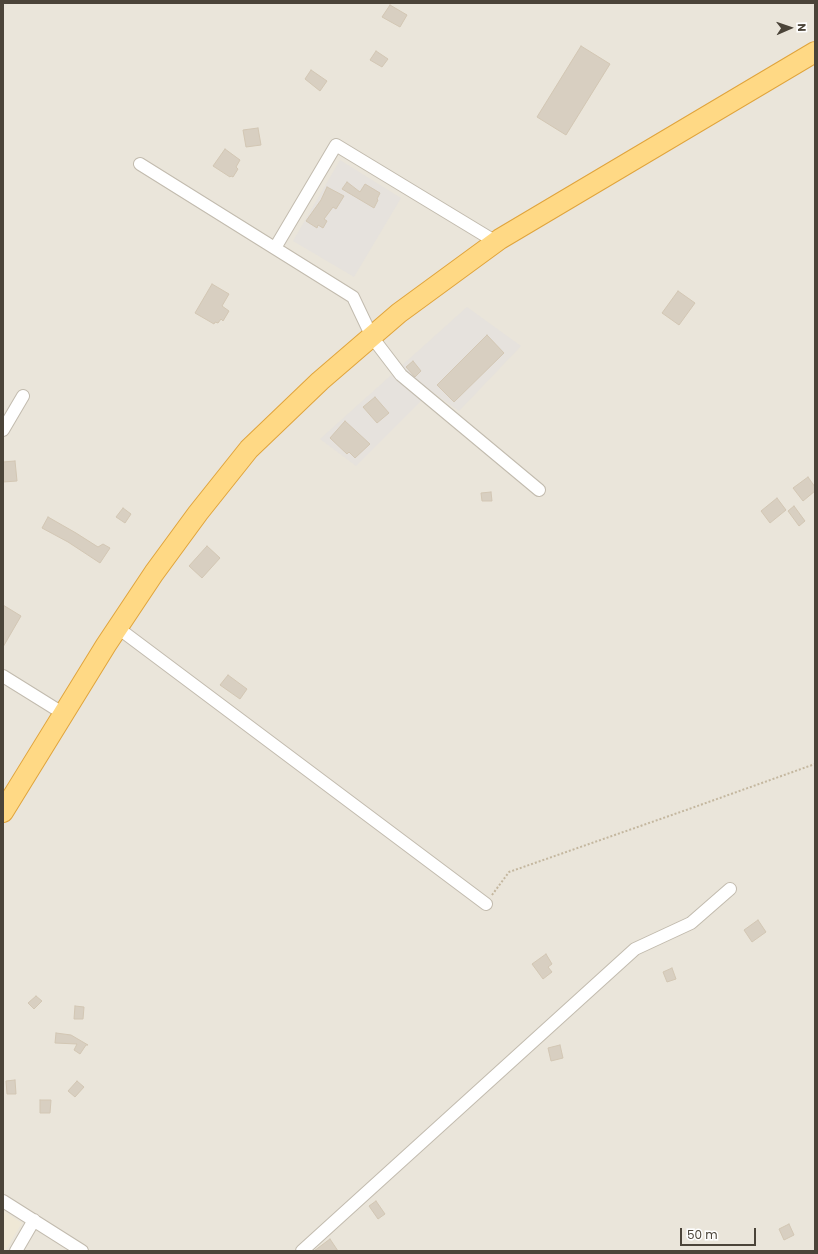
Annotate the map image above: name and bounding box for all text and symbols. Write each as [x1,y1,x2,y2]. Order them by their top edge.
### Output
north arrow [770,8,810,48]
text: N [794,23,810,32]
scale bar [682,1220,758,1246]
text: 50 m [687,1226,718,1243]

